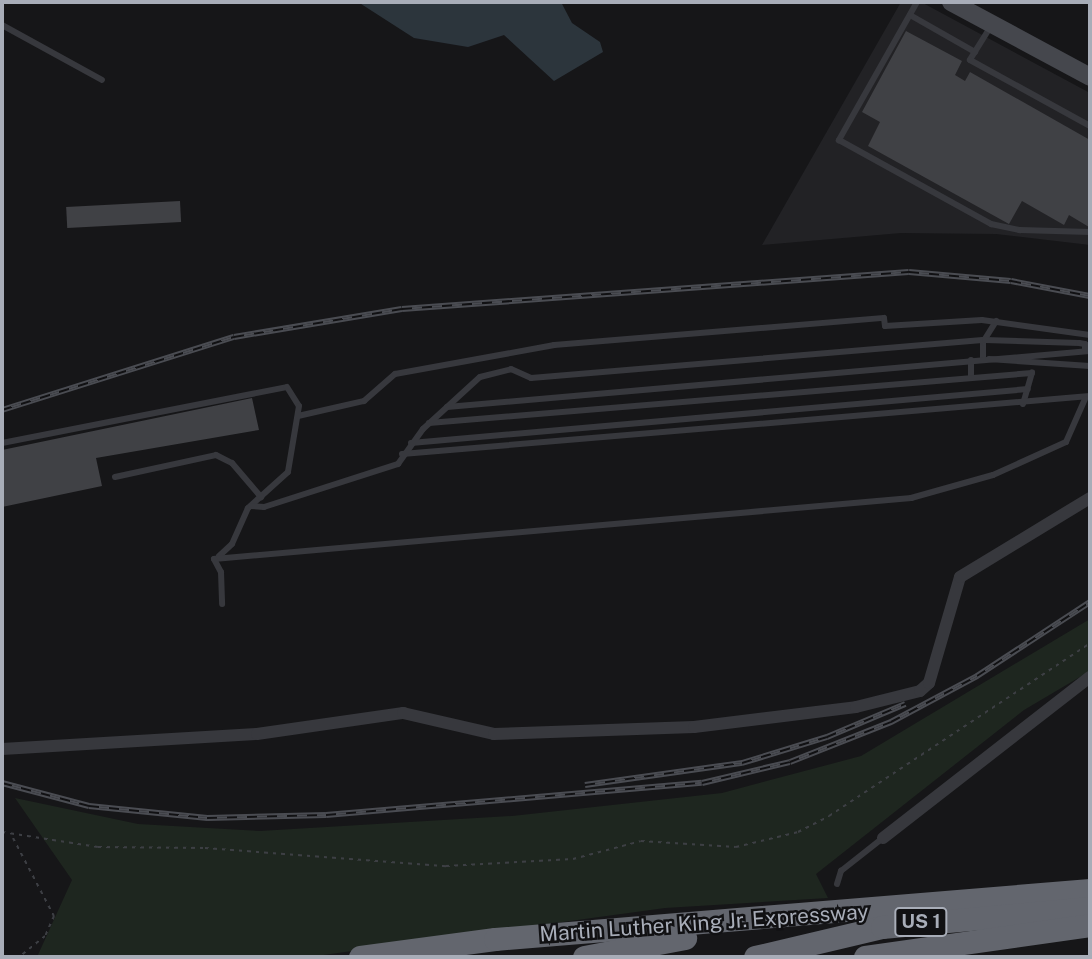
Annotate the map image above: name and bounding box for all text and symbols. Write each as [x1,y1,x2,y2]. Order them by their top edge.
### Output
street label: Martin Luther King Jr. Expressway [538,899,870,947]
road number: US 1 [893,906,949,938]

